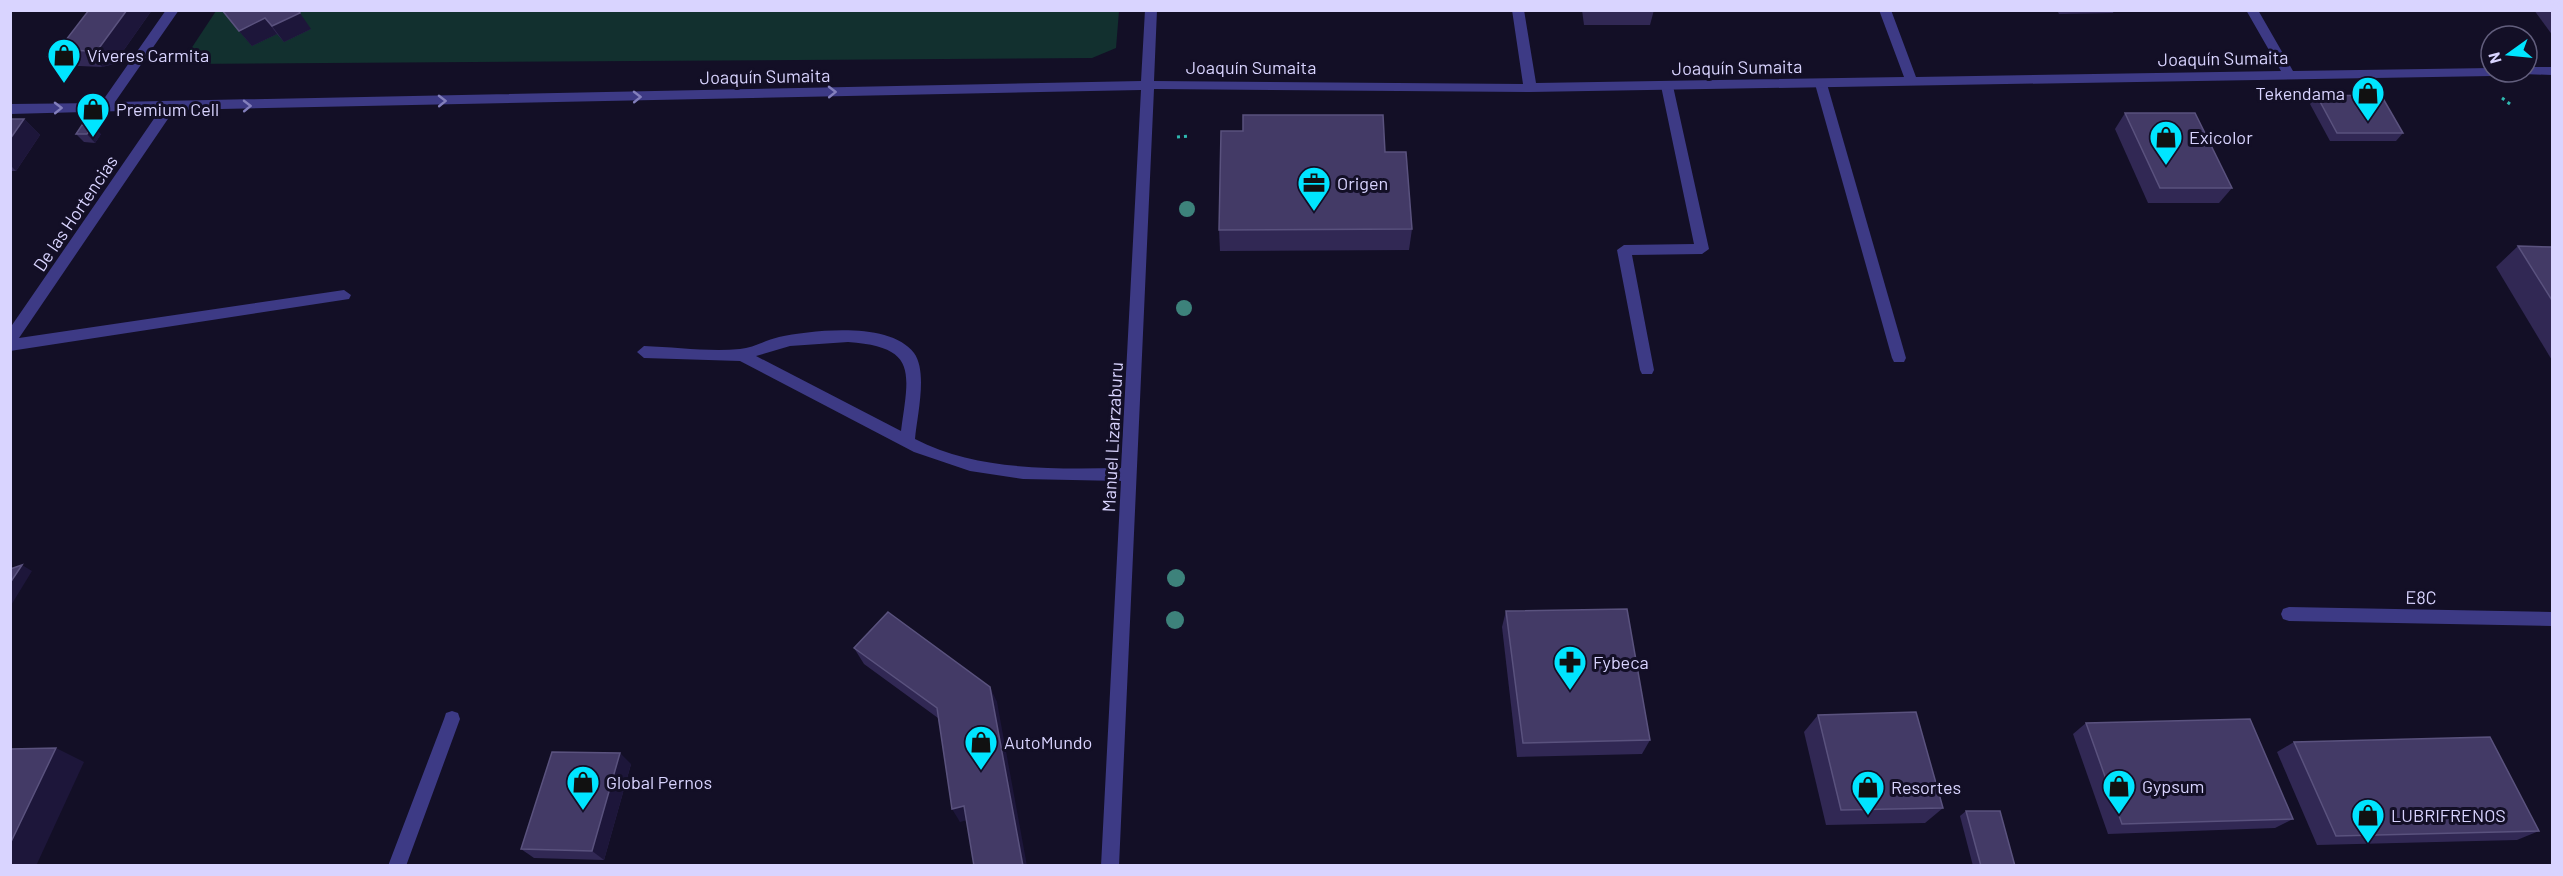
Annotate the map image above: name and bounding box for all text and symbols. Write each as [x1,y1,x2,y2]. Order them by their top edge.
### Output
north arrow [2479,24,2539,84]
shop icon: Víveres Carmita [46,37,82,84]
place label: Víveres Carmita [87,44,209,66]
street label: Joaquín Sumaita [2157,46,2289,70]
text: N [2483,50,2505,66]
street label: Joaquín Sumaita [1671,55,1803,79]
street label: Joaquín Sumaita [1186,56,1316,78]
street label: Joaquín Sumaita [699,64,831,88]
shop icon: Tekendama [2350,75,2386,122]
place label: Tekendama [2255,82,2345,104]
one-way arrow [827,86,836,98]
one-way arrow [632,90,641,103]
shop icon: Premium Cell [75,91,111,138]
one-way arrow [437,95,446,107]
place label: Premium Cell [116,98,219,120]
one-way arrow [243,99,252,112]
one-way arrow [53,102,62,114]
shop icon: Exicolor [2148,119,2184,166]
place label: Exicolor [2189,126,2253,148]
street label: De las Hortencias [28,151,122,275]
office icon: Origen [1296,165,1332,212]
place label: Origen [1337,172,1388,194]
street label: Manuel Lizarzaburu [1097,361,1127,513]
street label: E8C [2405,586,2437,608]
pharmacy icon: Fybeca [1552,644,1588,691]
place label: Fybeca [1593,651,1649,673]
shop icon: AutoMundo [963,724,999,771]
place label: AutoMundo [1004,731,1092,753]
shop icon: Global Pernos [565,764,601,811]
shop icon: Gypsum [2101,768,2137,815]
shop icon: Resortes [1850,769,1886,816]
place label: Global Pernos [606,771,712,793]
place label: Gypsum [2142,775,2204,797]
place label: Resortes [1891,776,1961,798]
shop icon: LUBRIFRENOS [2350,797,2386,844]
place label: LUBRIFRENOS [2391,804,2506,826]

